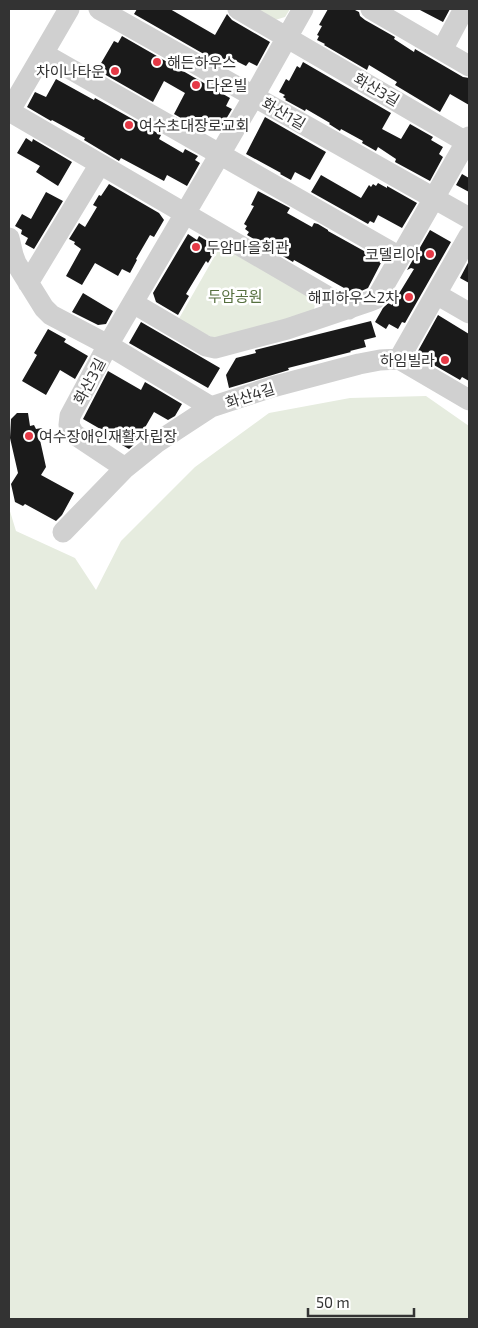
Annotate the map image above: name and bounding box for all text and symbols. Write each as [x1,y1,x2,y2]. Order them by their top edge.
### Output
place label: 해든하우스 [167,53,236,71]
marker: 해든하우스 [151,56,163,68]
place label: 차이나타운 [36,62,105,80]
marker: 차이나타운 [109,65,121,77]
street label: 화산3길 [351,69,403,109]
place label: 다온빌 [206,76,247,94]
marker: 다온빌 [190,79,202,91]
street label: 화산1길 [259,93,309,133]
place label: 여수초대장로교회 [139,116,249,134]
marker: 여수초대장로교회 [123,119,135,131]
place label: 두암마을회관 [206,238,289,256]
marker: 두암마을회관 [190,241,202,253]
place label: 코델리아 [365,245,420,263]
marker: 코델리아 [424,248,436,260]
park label: 두암공원 [207,287,263,305]
place label: 해피하우스2차 [308,288,399,306]
marker: 해피하우스2차 [403,291,415,303]
place label: 하임빌라 [380,351,435,369]
marker: 하임빌라 [439,354,451,366]
street label: 화산3길 [69,355,109,407]
street label: 화산4길 [223,379,277,411]
place label: 여수장애인재활자립장 [39,427,177,445]
marker: 여수장애인재활자립장 [23,430,35,442]
scale bar [308,1286,414,1318]
text: 50 m [316,1293,350,1311]

